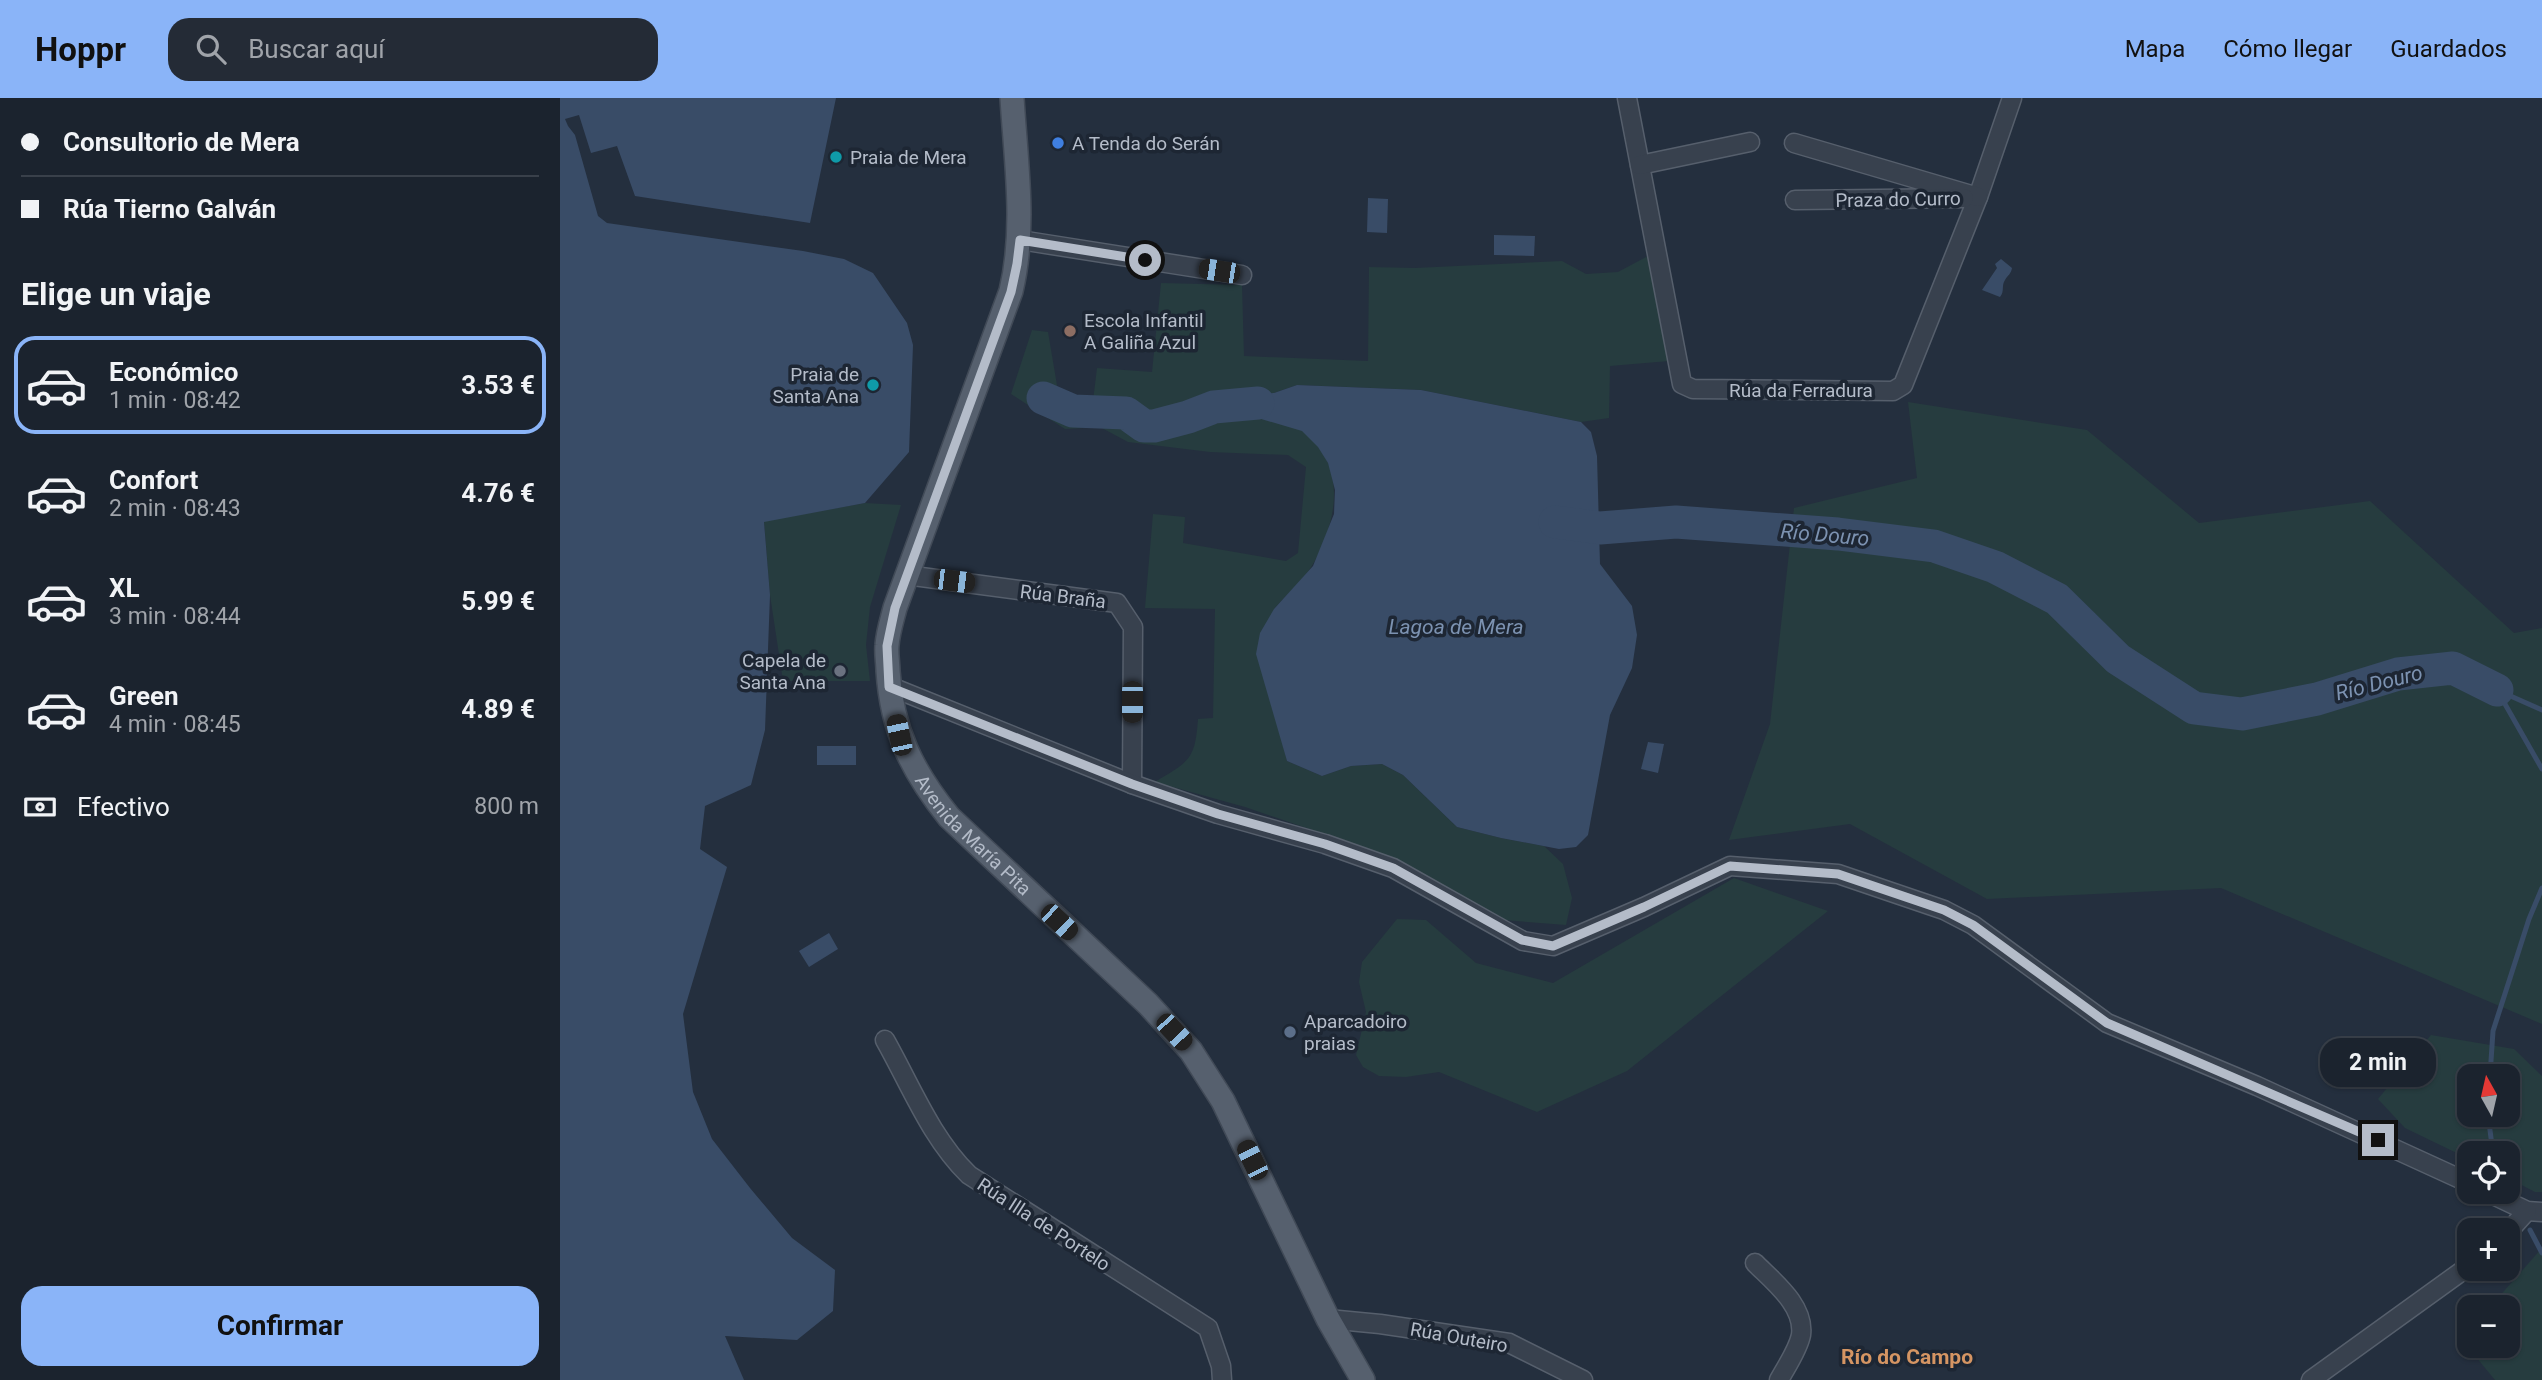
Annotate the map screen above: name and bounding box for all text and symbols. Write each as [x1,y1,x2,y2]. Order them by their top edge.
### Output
search box [168,18,658,81]
text: Hoppr [35,30,126,69]
icon: search [192,30,230,68]
text: Buscar aquí [248,34,385,64]
text: Mapa [2125,35,2185,63]
text: Cómo llegar [2223,35,2352,63]
text: Guardados [2390,35,2507,63]
text: Consultorio de Mera [63,127,300,157]
place label: A Tenda do Serán [1072,132,1220,155]
marker: A Tenda do Serán [1050,135,1066,151]
place label: Praia de Mera [850,146,967,169]
marker: Praia de Mera [828,149,844,165]
street label: Praza do Curro [1835,187,1961,212]
text: Rúa Tierno Galván [63,194,276,224]
route start [1129,244,1161,276]
car [1197,257,1242,285]
text: Elige un viaje [21,275,211,313]
place label: Escola Infantil A Galiña Azul [1084,309,1204,354]
marker: Escola Infantil A Galiña Azul [1062,323,1078,339]
icon: car [25,354,88,417]
text: Económico [109,357,238,387]
place label: Praia de Santa Ana [772,363,859,408]
text: 3.53 € [461,370,535,400]
marker: Praia de Santa Ana [865,377,881,393]
street label: Rúa da Ferradura [1729,379,1873,402]
text: 1 min · 08:42 [109,387,241,414]
icon: car [25,462,88,525]
text: Confort [109,465,198,495]
text: 4.76 € [461,478,535,508]
text: 2 min · 08:43 [109,495,241,522]
water label: Río Douro [1780,519,1870,551]
car [932,568,977,594]
icon: car [25,570,88,633]
text: XL [109,573,140,603]
street label: Rúa Braña [1019,580,1107,613]
text: 5.99 € [461,586,535,616]
text: 3 min · 08:44 [109,603,241,630]
water label: Lagoa de Mera [1389,615,1523,639]
place label: Capela de Santa Ana [739,649,826,694]
water label: Río Douro [2333,661,2425,705]
marker: Capela de Santa Ana [832,663,848,679]
icon: car [25,678,88,741]
text: Green [109,681,179,711]
car [1122,681,1143,723]
text: 4.89 € [461,694,535,724]
text: 4 min · 08:45 [109,711,241,738]
car [885,712,914,758]
street label: Avenida María Pita [910,771,1036,900]
icon: cash [21,788,59,826]
text: Efectivo [77,792,170,822]
text: 800 m [474,793,539,820]
car [1037,900,1082,944]
car [1152,1009,1197,1055]
place label: Aparcadoiro praias [1304,1010,1407,1055]
marker: Aparcadoiro praias [1282,1024,1298,1040]
callout: 2 min [2320,1038,2436,1088]
text: 2 min [2349,1049,2407,1076]
north arrow [2457,1064,2520,1127]
map controls [2457,1064,2520,1358]
route end [2362,1124,2394,1156]
car [1234,1137,1271,1183]
button: locate [2457,1141,2520,1204]
street label: Rúa Illa de Portelo [973,1173,1114,1276]
button: + [2457,1218,2520,1281]
button: Confirmar [21,1286,539,1366]
button: − [2457,1295,2520,1358]
street label: Rúa Outeiro [1408,1318,1510,1357]
district label: Río do Campo [1841,1345,1973,1369]

